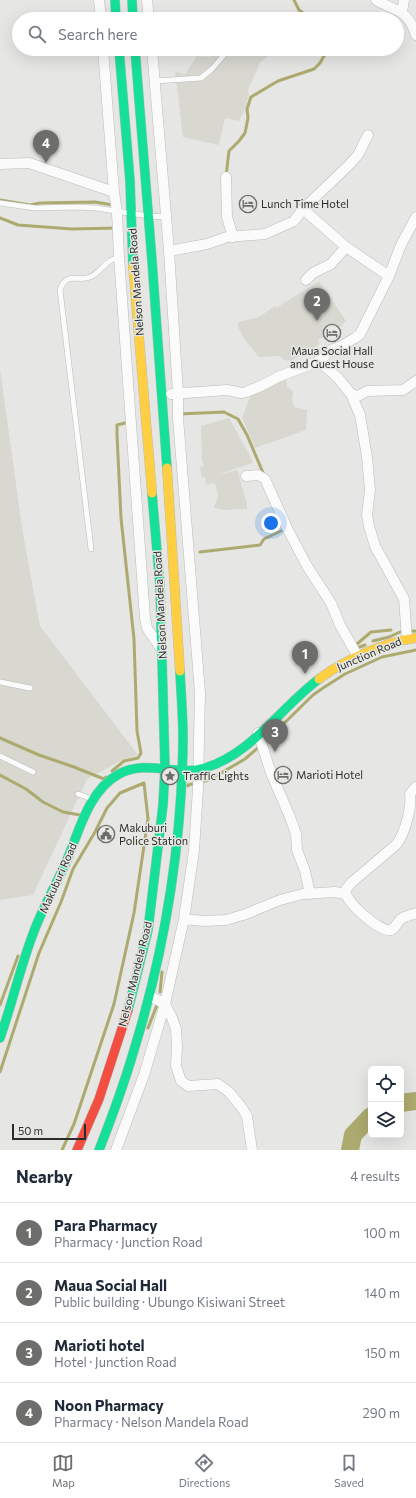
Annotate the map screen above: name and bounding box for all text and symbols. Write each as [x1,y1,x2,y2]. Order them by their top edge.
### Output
search box [12,12,404,56]
icon: search [26,23,48,45]
text: Search here [58,25,137,43]
pin: 4 [33,130,59,163]
hotel icon: Lunch Time Hotel [238,194,258,214]
place label: Lunch Time Hotel [261,197,349,210]
street label: Nelson Mandela Road [125,228,146,336]
pin: 2 [304,288,330,321]
hotel icon: Maua Social Hall and Guest House [322,323,342,343]
place label: Maua Social Hall and Guest House [290,344,374,370]
your location [261,513,281,533]
street label: Nelson Mandela Road [150,551,169,659]
street label: Junction Road [334,634,404,674]
pin: 1 [292,641,318,674]
pin: 3 [262,719,288,752]
hotel icon: Marioti Hotel [273,765,293,785]
place icon: Traffic Lights [160,766,180,786]
place label: Marioti Hotel [296,768,363,781]
place label: Traffic Lights [183,769,249,782]
place label: Makuburi Police Station [119,821,188,847]
public building icon: Makuburi Police Station [96,824,116,844]
street label: Makuburi Road [36,840,79,915]
street label: Nelson Mandela Road [115,920,154,1028]
map controls [368,1066,404,1138]
button: locate [368,1066,404,1102]
button: layers [368,1102,404,1138]
scale bar [12,1122,86,1141]
text: 50 m [18,1124,43,1137]
text: Nearby [16,1166,73,1187]
text: 4 results [350,1168,400,1184]
text: Para Pharmacy [54,1216,157,1234]
text: 1 [26,1225,32,1241]
text: 100 m [364,1225,400,1241]
text: Pharmacy · Junction Road [54,1234,203,1250]
text: Maua Social Hall [54,1276,167,1294]
text: 2 [25,1285,33,1301]
text: 140 m [364,1285,400,1301]
text: Public building · Ubungo Kisiwani Street [54,1294,285,1310]
text: Marioti hotel [54,1336,145,1354]
text: 3 [25,1345,33,1361]
text: 150 m [365,1345,400,1361]
text: Hotel · Junction Road [54,1354,177,1370]
text: Noon Pharmacy [54,1396,164,1414]
text: 4 [25,1405,33,1421]
text: 290 m [363,1405,400,1421]
text: Pharmacy · Nelson Mandela Road [54,1414,248,1430]
tab: Map [52,1452,75,1489]
tab: Directions [179,1452,230,1489]
tab: Saved [334,1452,364,1489]

